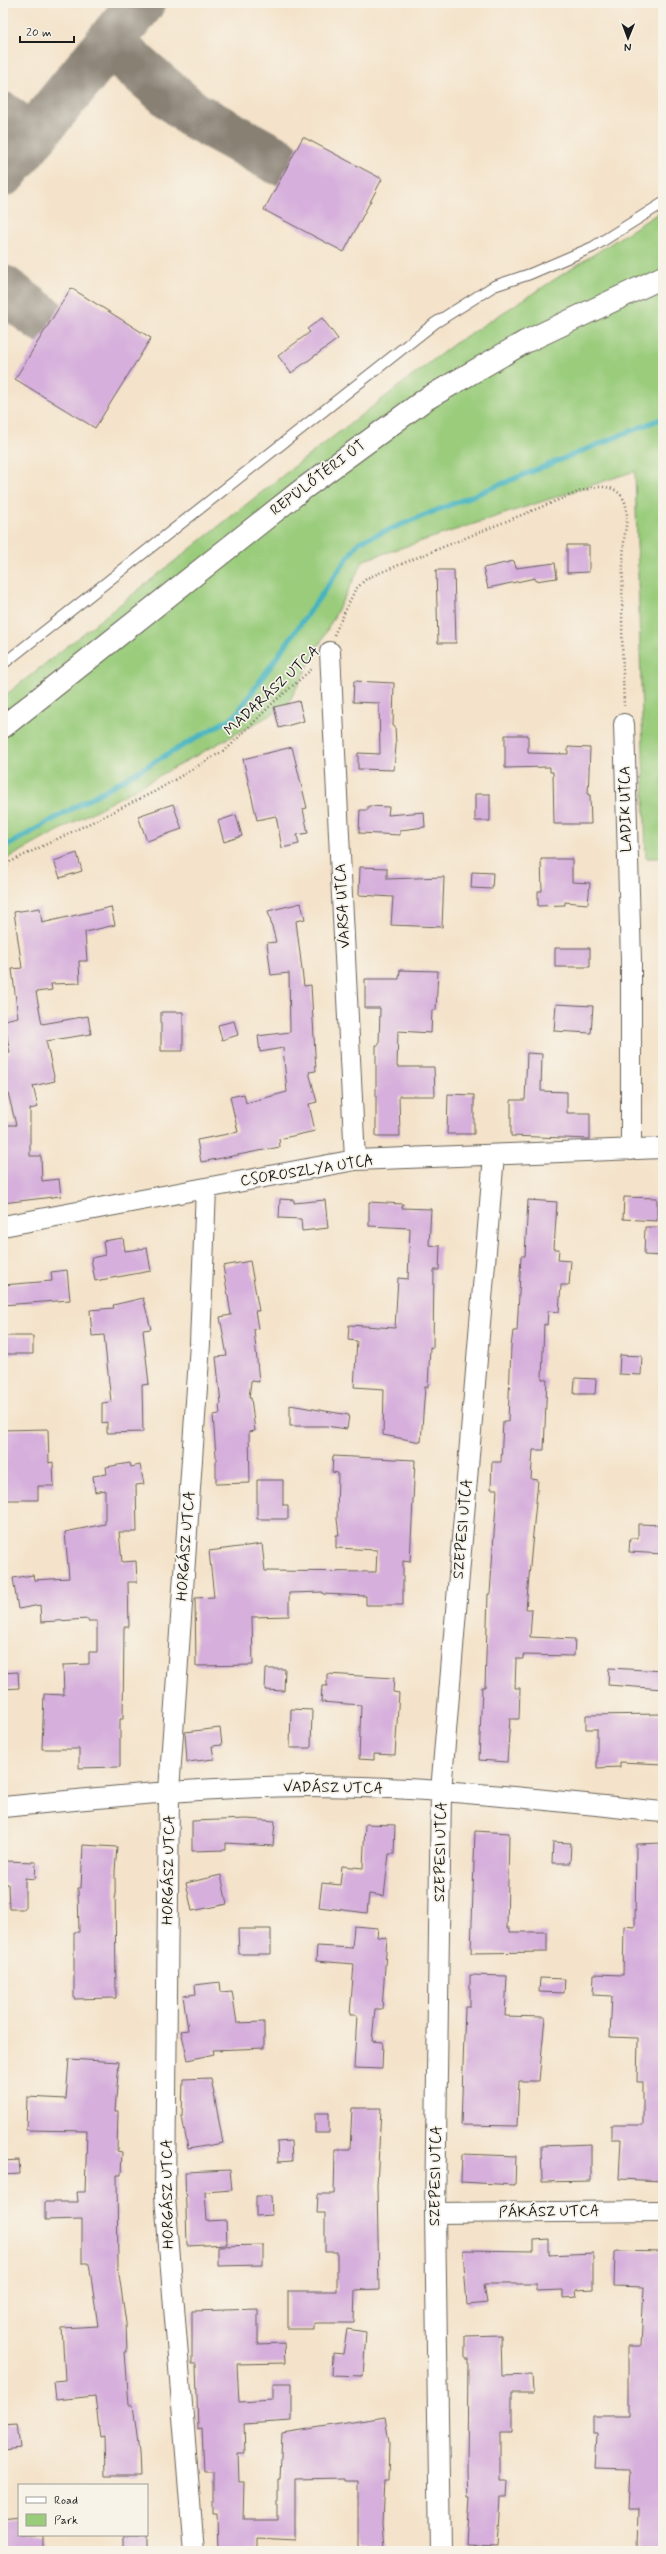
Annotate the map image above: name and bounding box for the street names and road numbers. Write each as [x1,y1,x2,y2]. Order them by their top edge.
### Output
street label: REPÜLŐTÉRI ÚT [266,435,370,520]
street label: MADARÁSZ UTCA [219,641,324,740]
street label: LADIK UTCA [615,765,637,853]
street label: VARSA UTCA [331,863,355,949]
street label: CSOROSZLYA UTCA [239,1151,375,1191]
street label: SZEPESI UTCA [449,1478,477,1580]
street label: HORGÁSZ UTCA [171,1490,200,1602]
street label: VADÁSZ UTCA [283,1776,383,1799]
street label: SZEPESI UTCA [430,1802,452,1902]
street label: HORGÁSZ UTCA [157,1815,180,1925]
street label: SZEPESI UTCA [425,2126,447,2226]
street label: HORGÁSZ UTCA [156,2139,179,2249]
street label: PÁKÁSZ UTCA [498,2200,600,2223]

